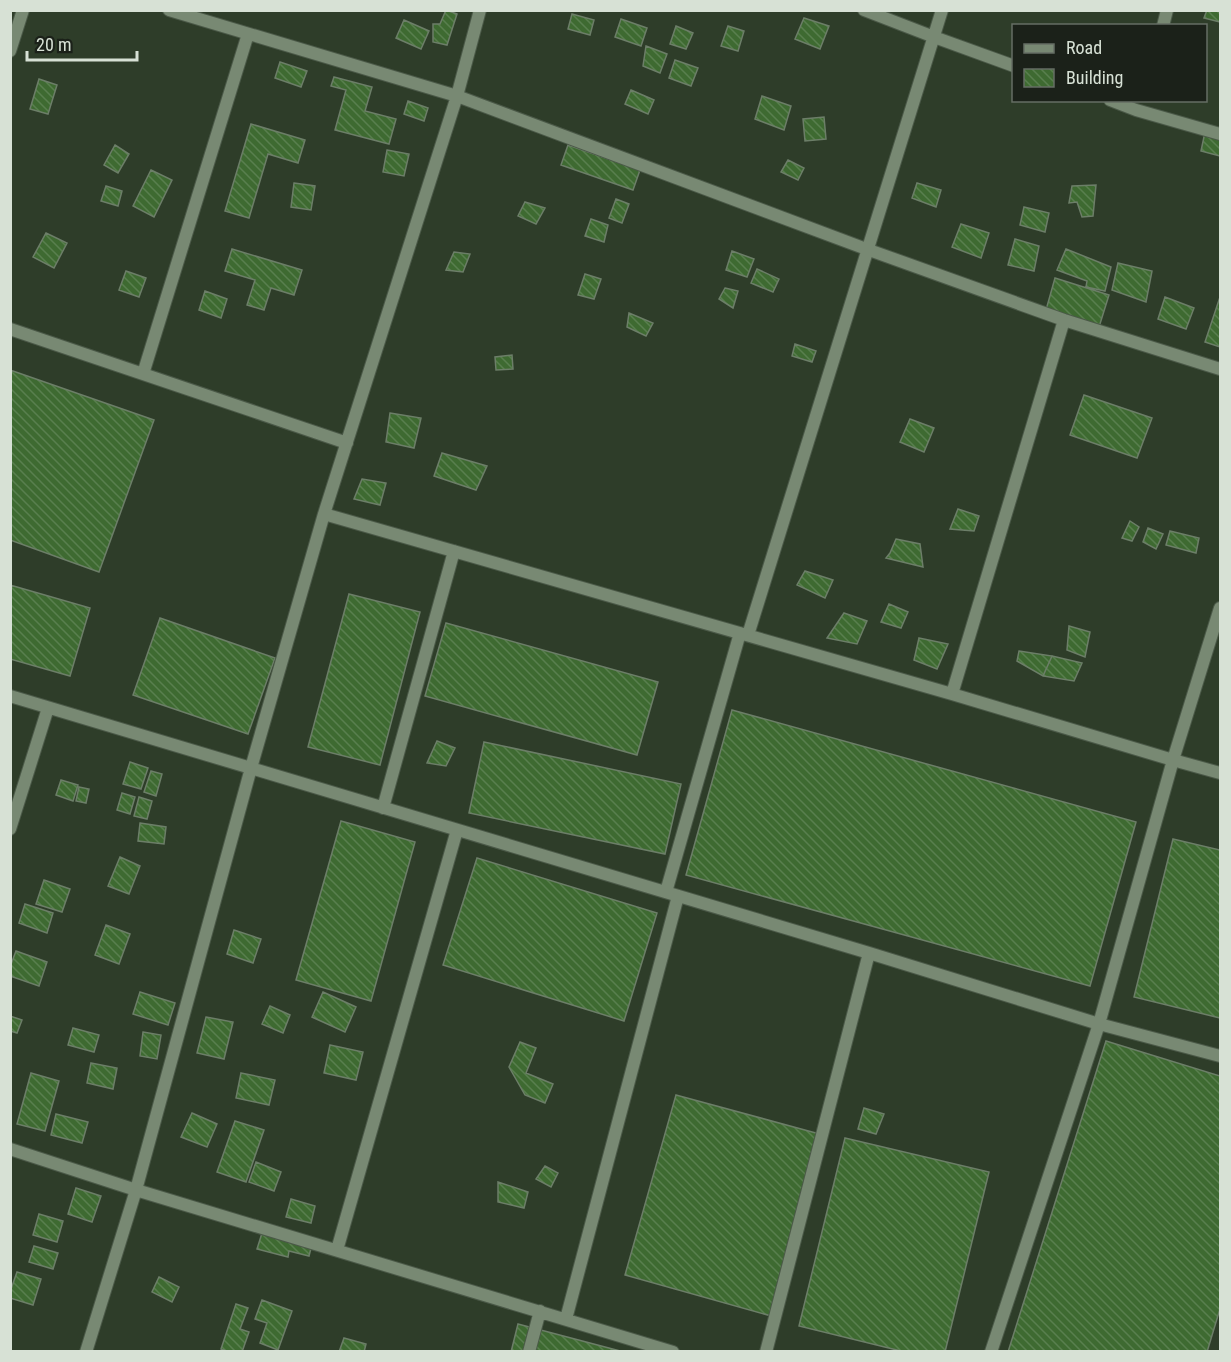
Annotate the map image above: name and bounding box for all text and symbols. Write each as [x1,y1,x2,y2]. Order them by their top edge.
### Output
scale bar [27,24,136,62]
legend [1012,24,1207,102]
text: 20 m [36,34,71,55]
text: Road [1066,37,1102,58]
text: Building [1066,67,1123,88]

